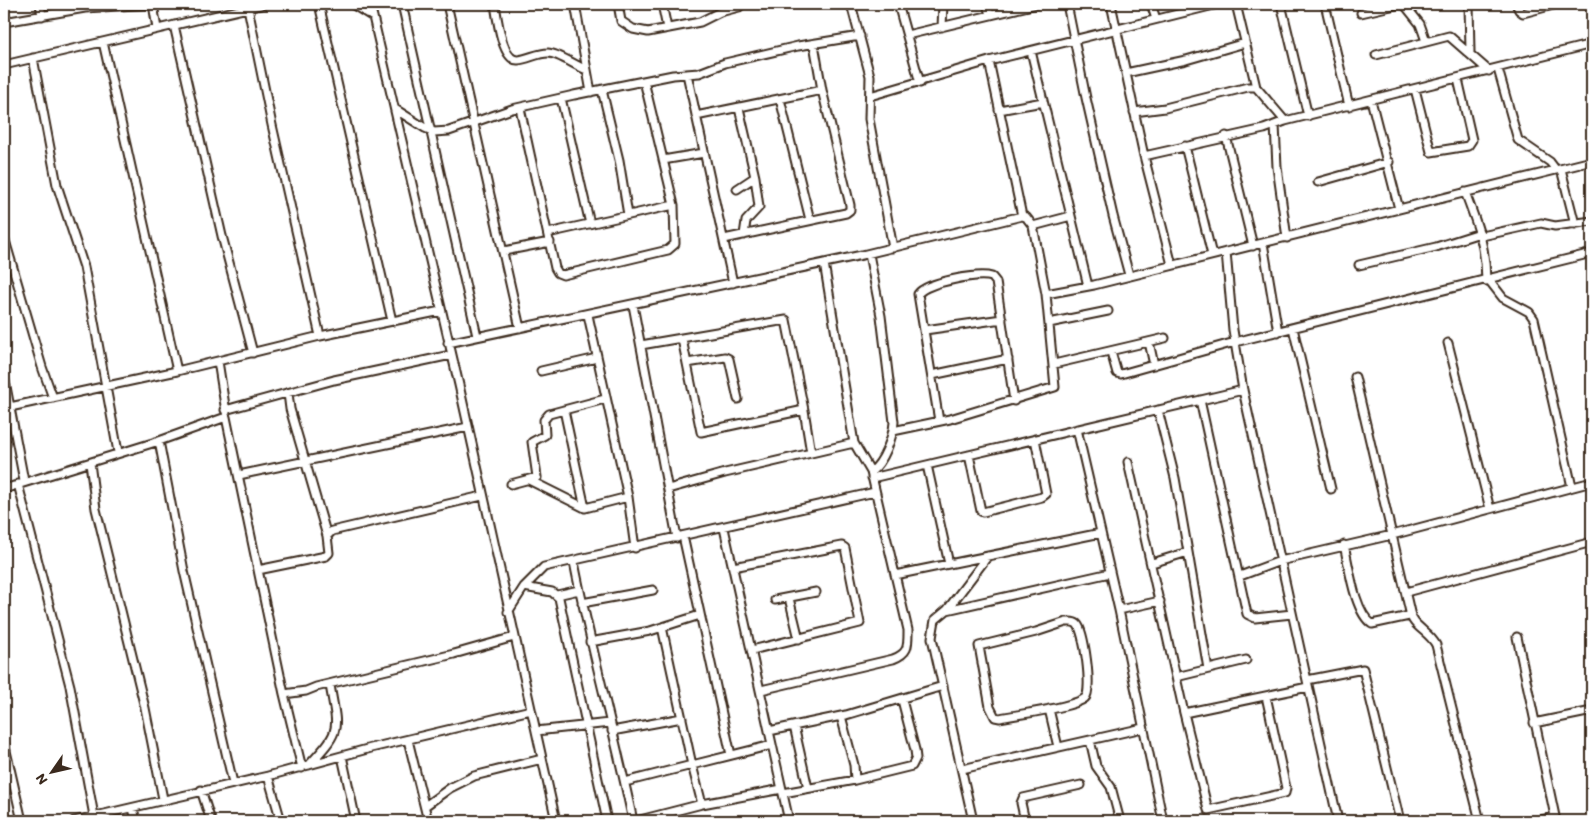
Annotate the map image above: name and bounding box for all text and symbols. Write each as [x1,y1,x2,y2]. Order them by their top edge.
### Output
north arrow [28,748,78,798]
text: N [32,770,51,788]

